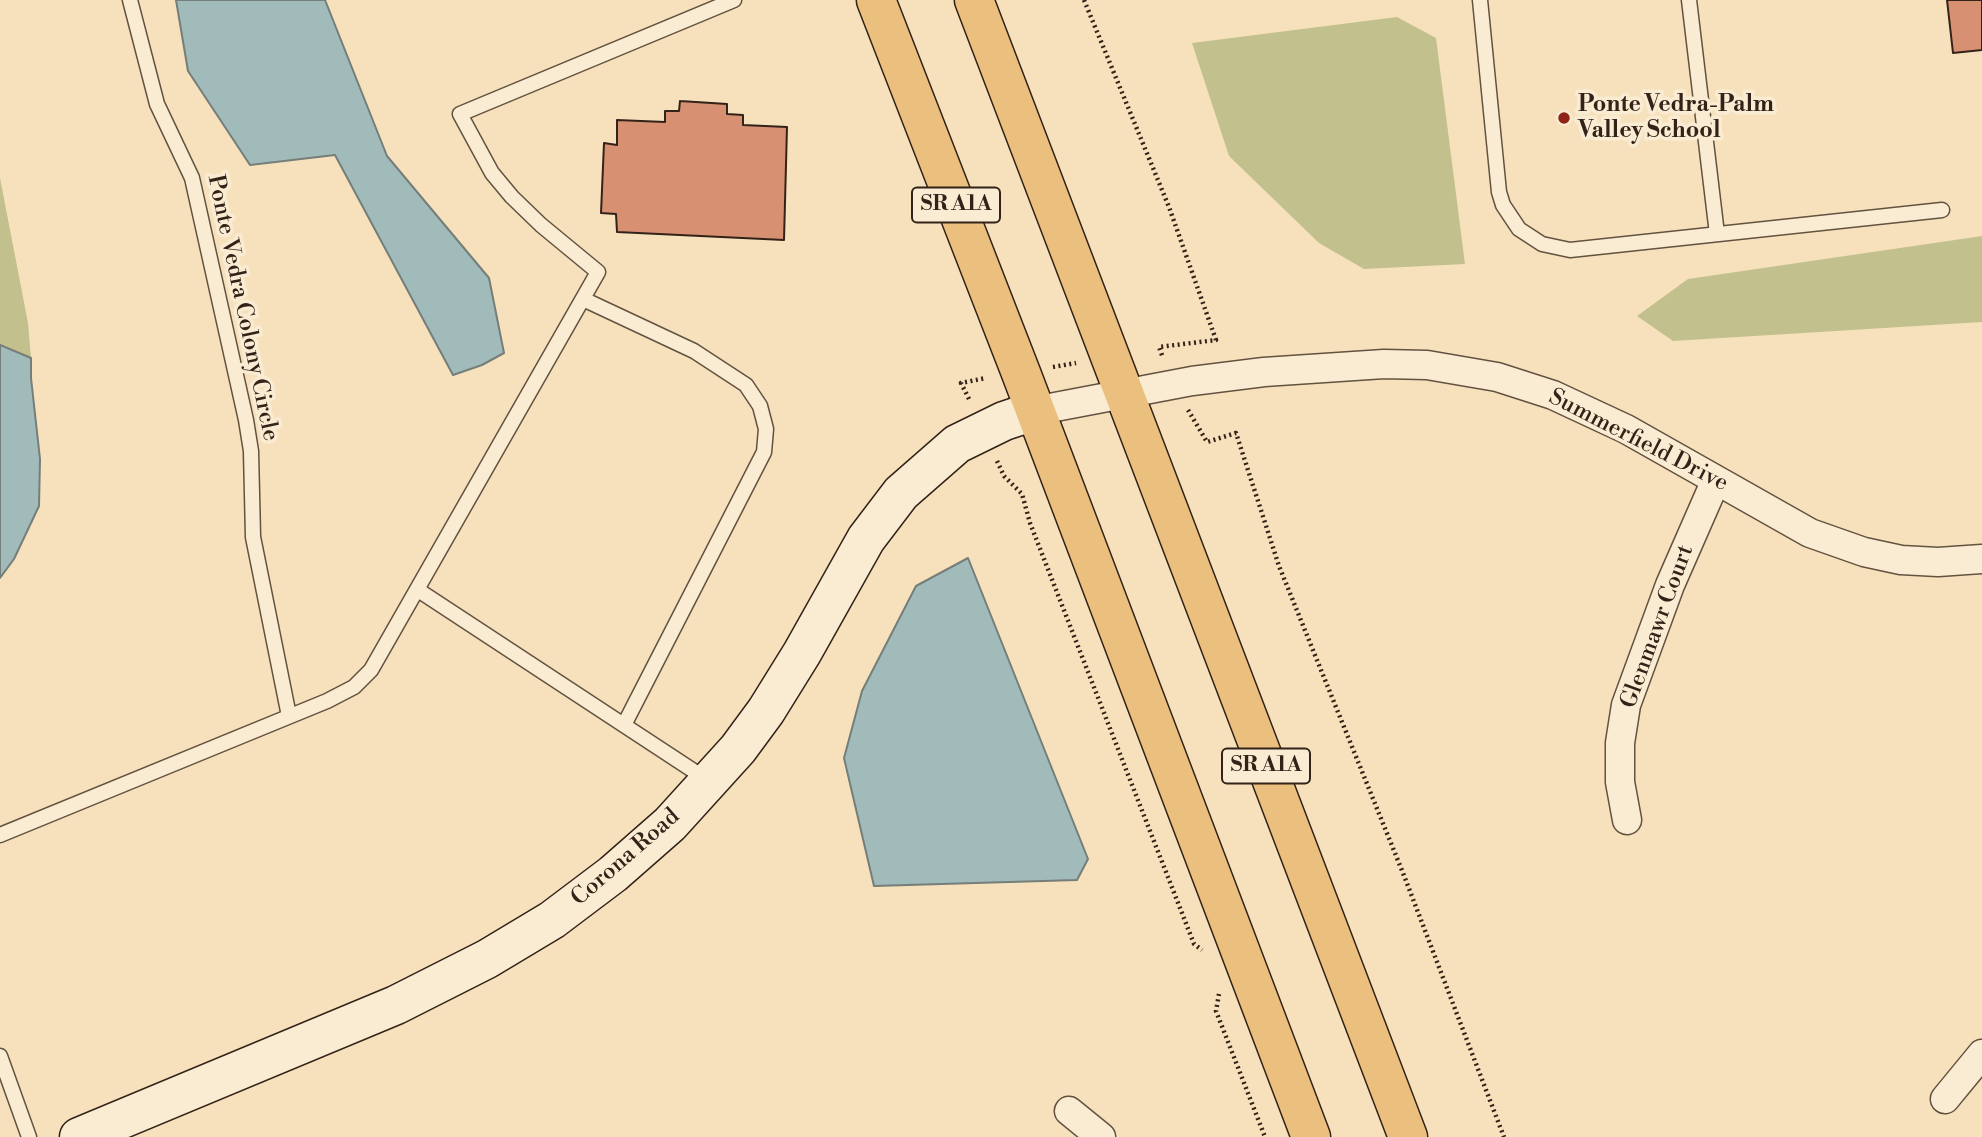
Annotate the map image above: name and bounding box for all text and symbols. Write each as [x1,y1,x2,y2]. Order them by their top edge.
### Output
place label: Ponte Vedra-Palm Valley School [1578,91,1774,145]
marker: Ponte Vedra-Palm Valley School [1556,110,1572,126]
street label: Ponte Vedra Colony Circle [200,172,284,444]
road number: SR A1A [912,188,1000,222]
street label: Summerfield Drive [1544,384,1732,498]
street label: Glenmawr Court [1616,542,1700,712]
road number: SR A1A [1222,748,1310,784]
street label: Corona Road [566,803,686,913]

